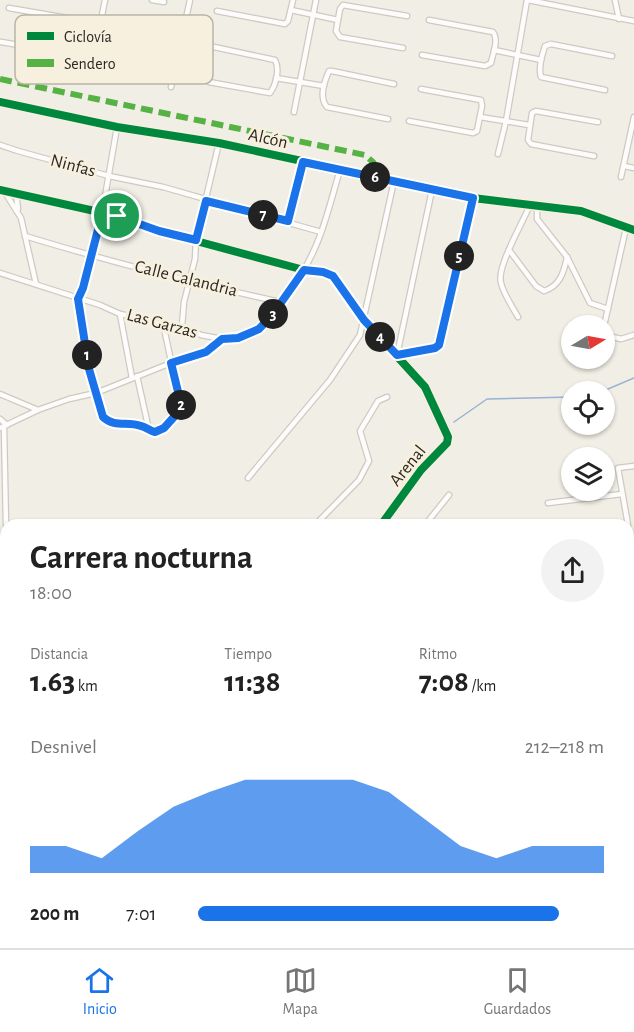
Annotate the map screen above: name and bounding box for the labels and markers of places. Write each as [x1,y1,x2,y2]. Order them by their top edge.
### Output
pin: 6 [360,162,390,192]
pin [91,190,142,241]
pin: 7 [248,200,278,230]
pin: 5 [444,241,474,271]
pin: 3 [258,299,288,329]
pin: 4 [365,322,395,352]
pin: 1 [72,340,102,370]
pin: 2 [166,390,196,420]

